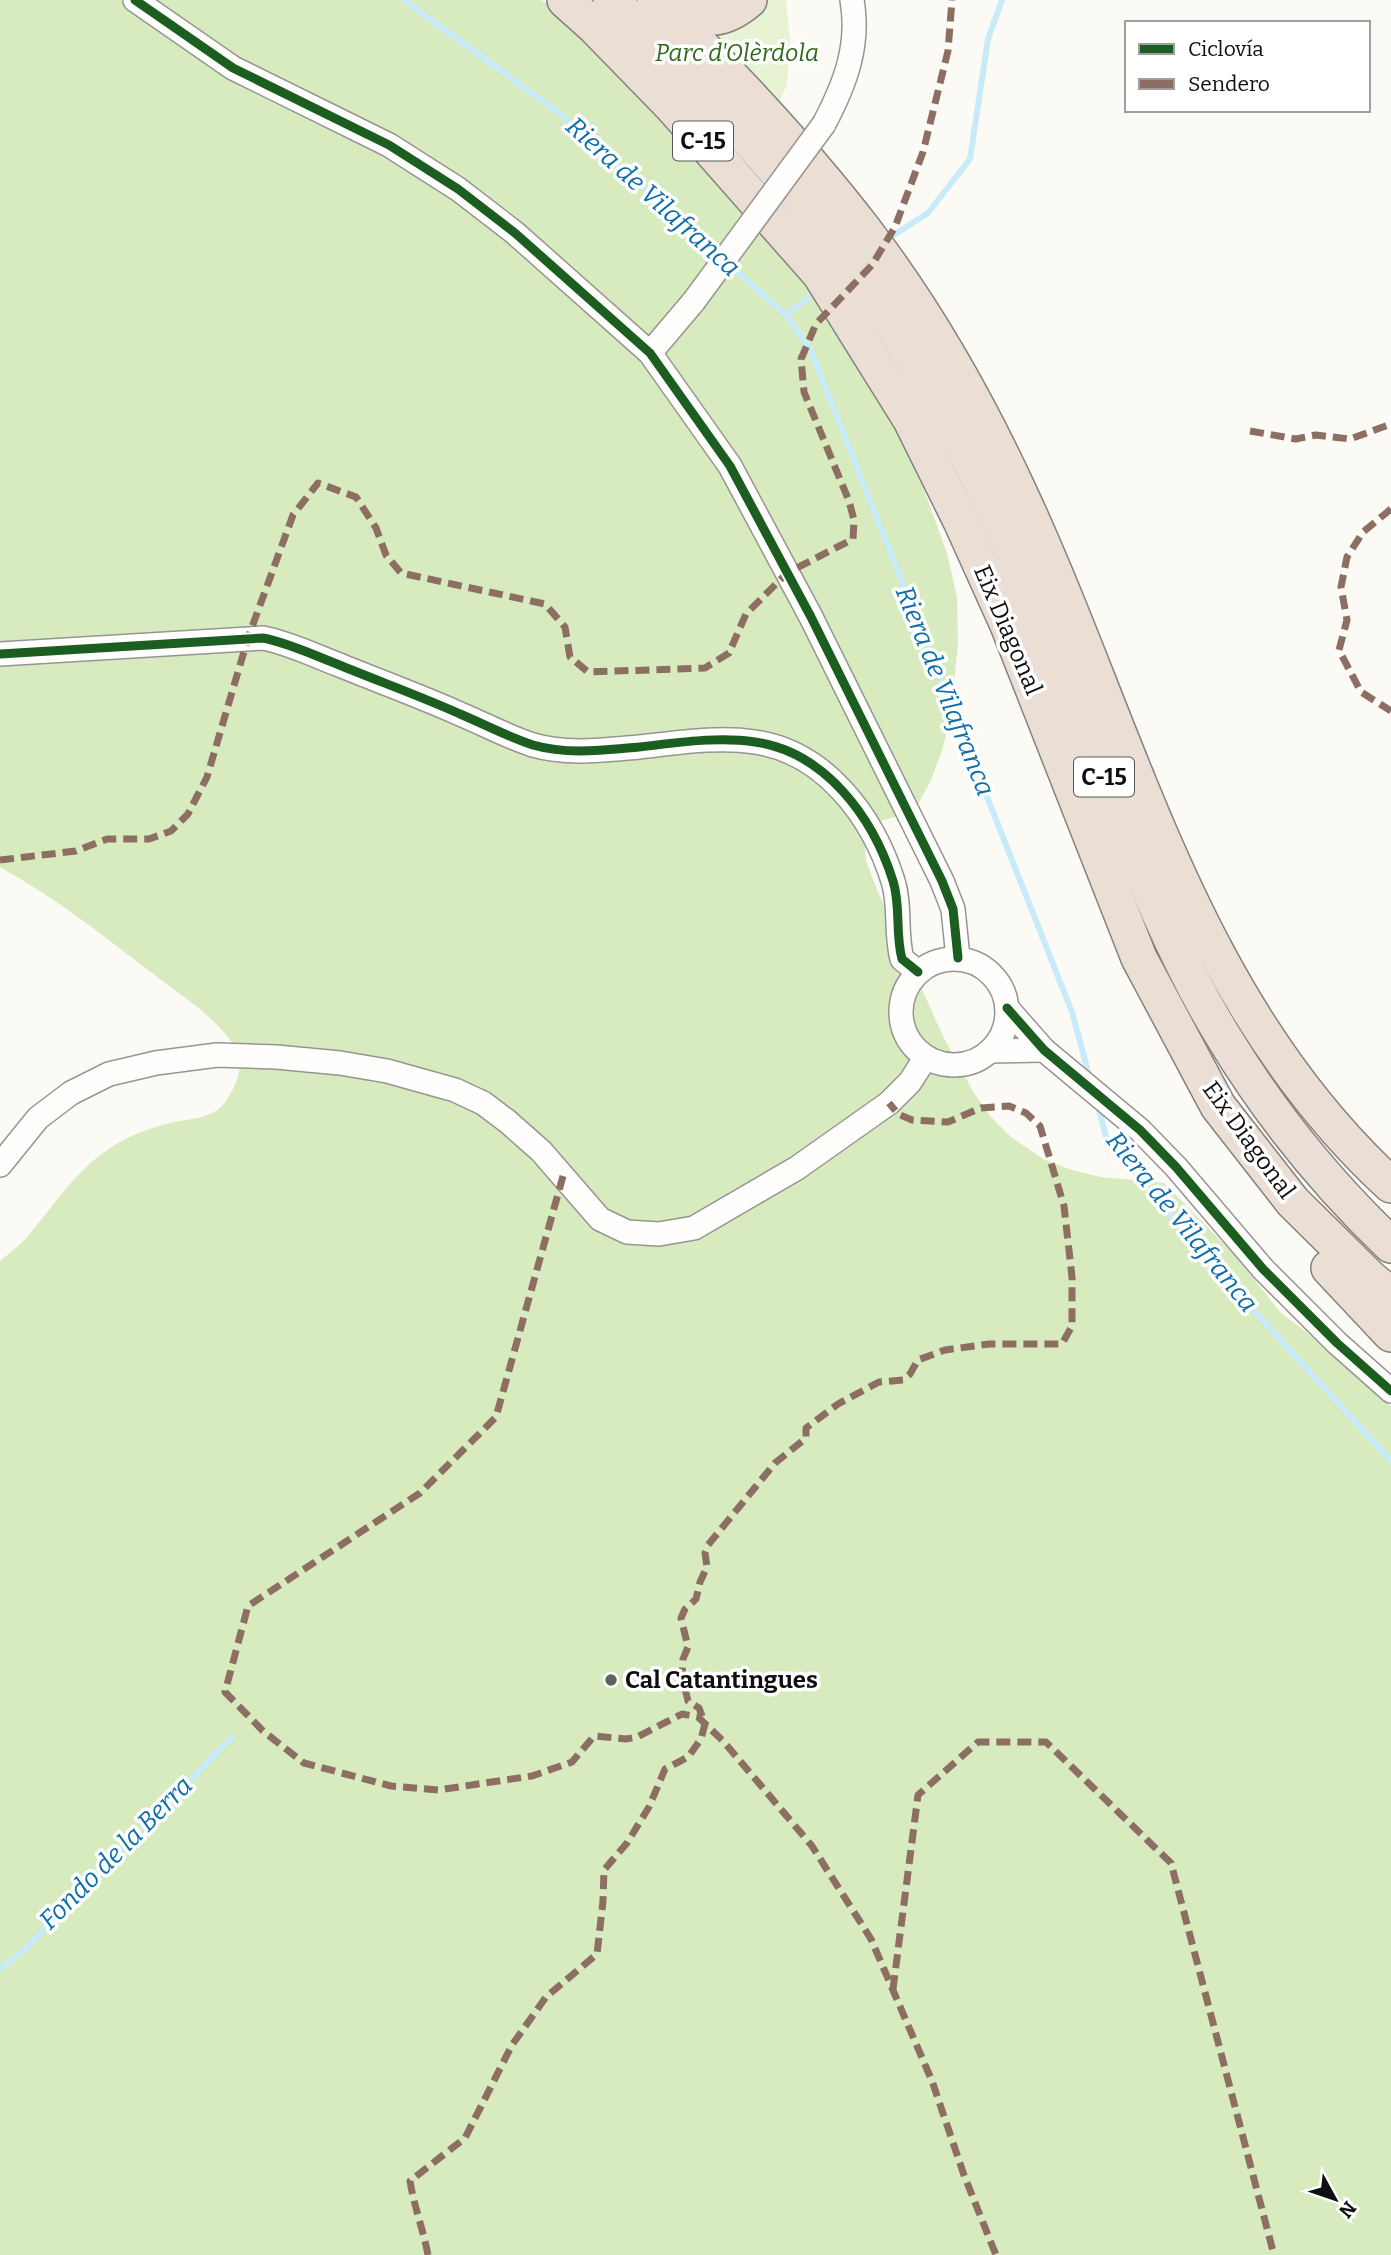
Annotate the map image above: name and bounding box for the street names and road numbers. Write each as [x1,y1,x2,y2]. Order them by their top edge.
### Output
road number: C-15 [673,122,733,160]
street label: Eix Diagonal [968,561,1048,699]
road number: C-15 [1074,758,1134,796]
street label: Eix Diagonal [1197,1076,1301,1204]

